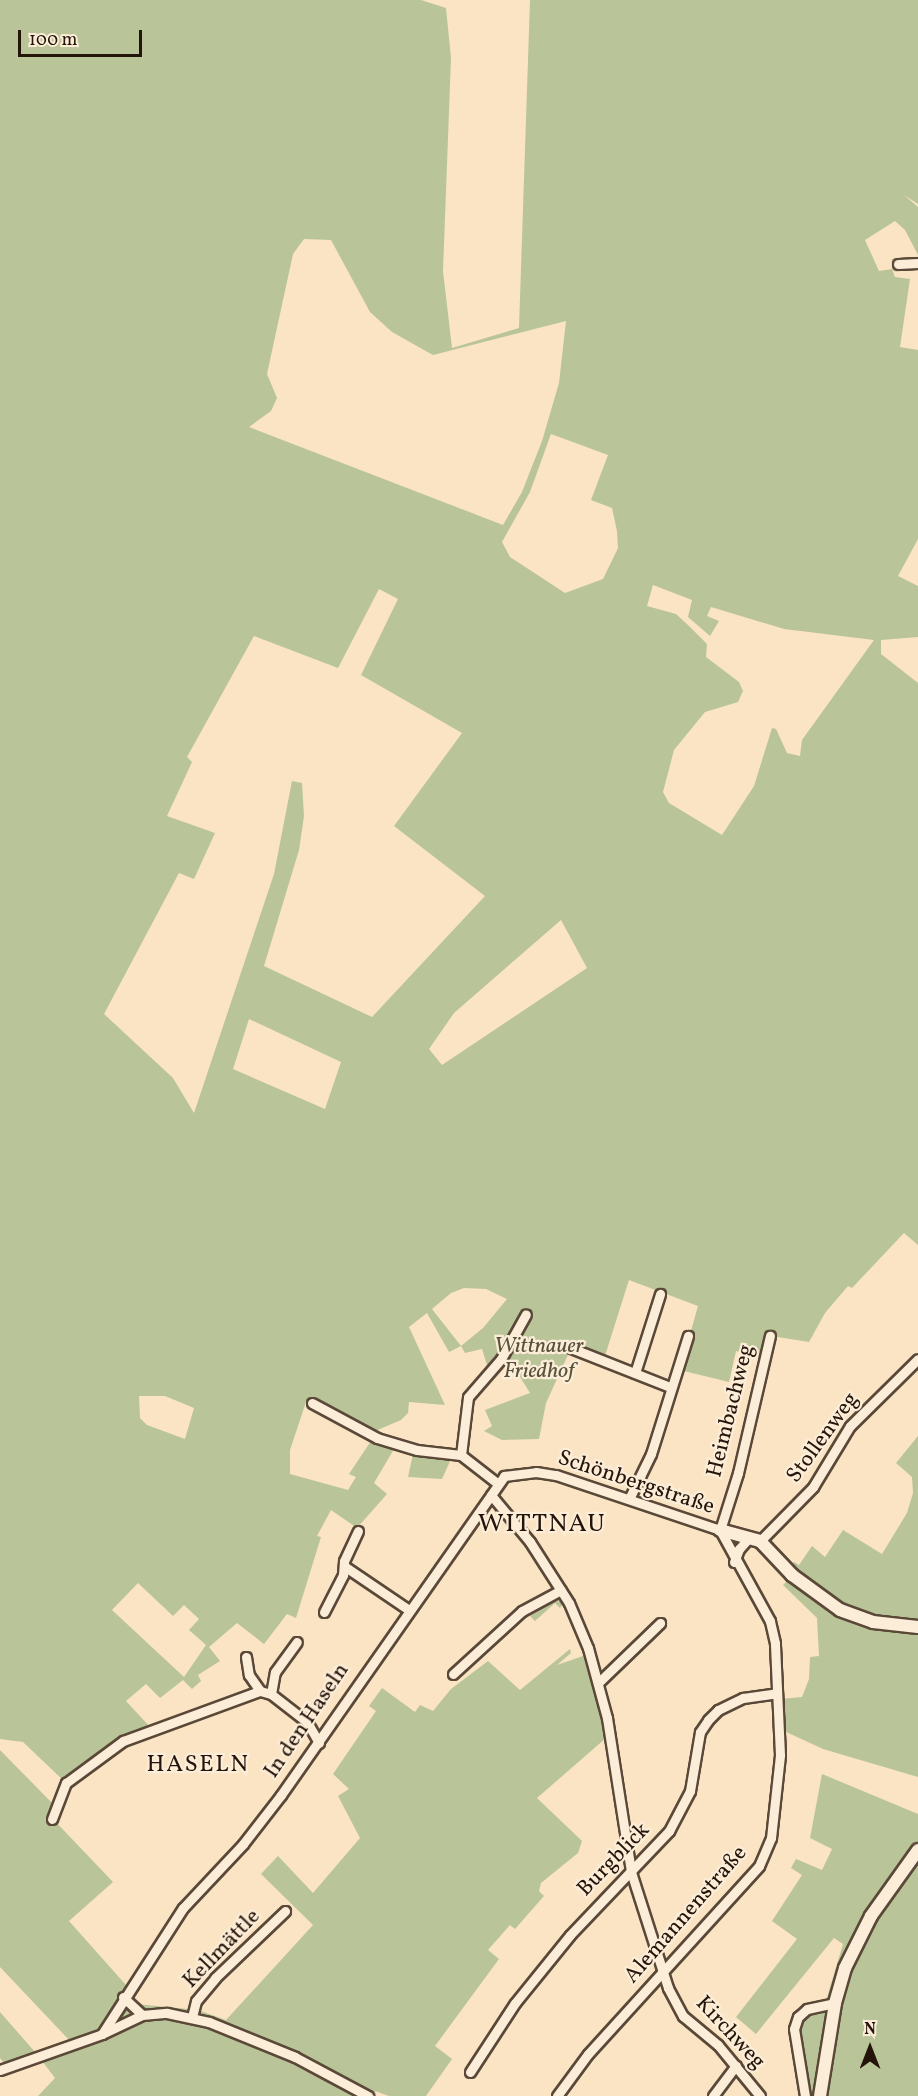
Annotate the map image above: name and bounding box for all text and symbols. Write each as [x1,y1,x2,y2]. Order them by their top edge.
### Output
scale bar [21,18,146,56]
text: 100 m [29,28,78,53]
park label: Wittnauer Friedhof [494,1333,584,1384]
street label: Heimbachweg [702,1342,760,1480]
street label: Stollenweg [781,1388,865,1488]
street label: Schönbergstraße [554,1445,718,1521]
district label: WITTNAU [478,1509,606,1541]
street label: In den Haseln [259,1659,355,1783]
district label: HASELN [147,1752,249,1780]
street label: Burgblick [572,1817,656,1903]
street label: Alemannenstraße [619,1841,753,1989]
street label: Kellmättle [178,1904,266,1994]
street label: Kirchweg [689,1991,771,2075]
north arrow [840,2018,900,2078]
text: N [864,2019,876,2041]

